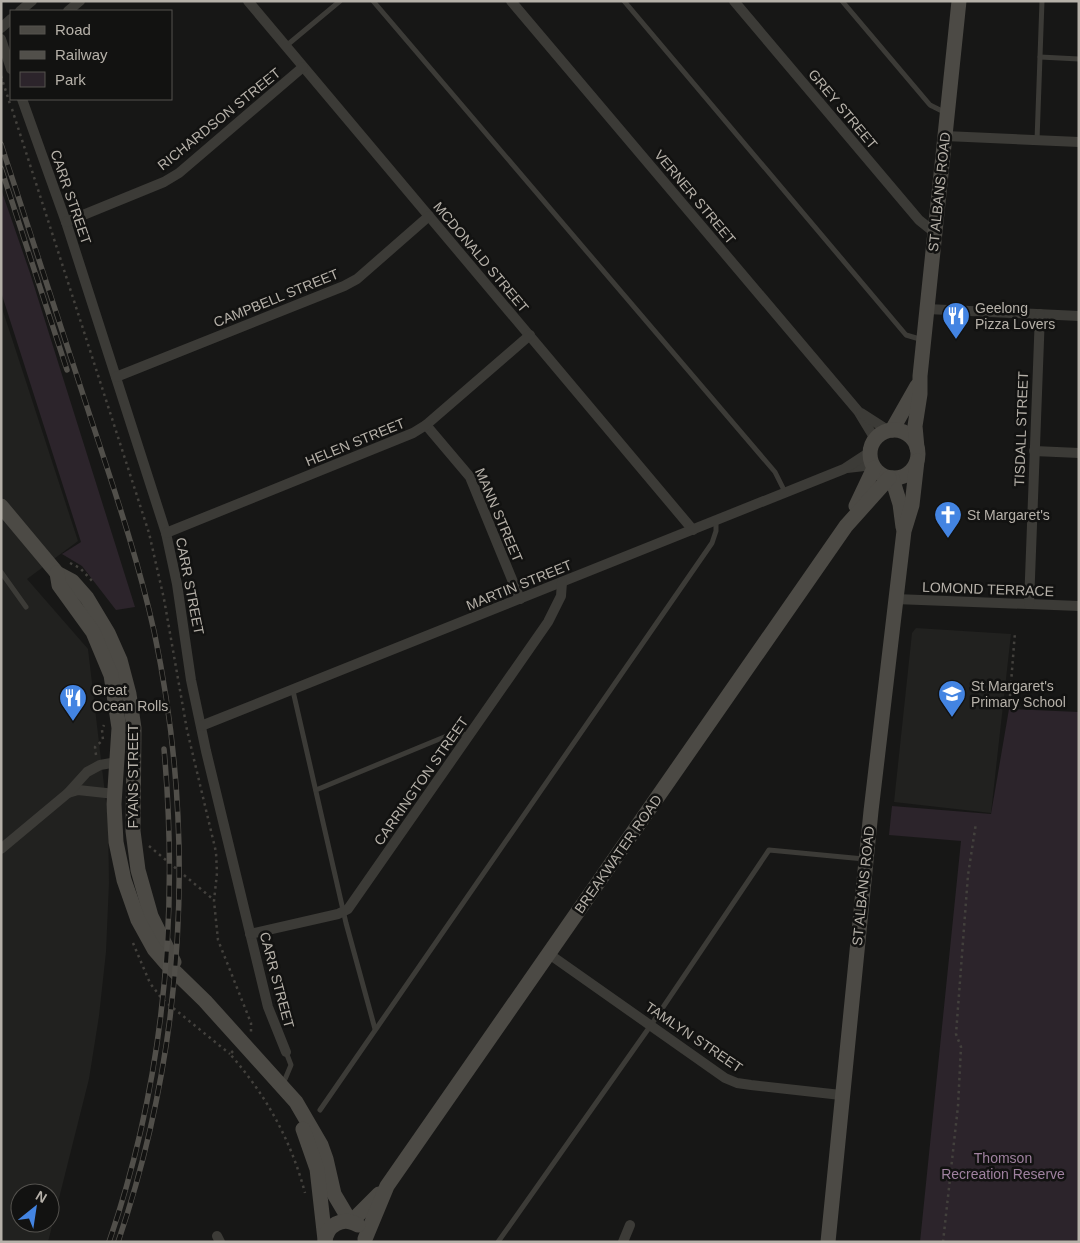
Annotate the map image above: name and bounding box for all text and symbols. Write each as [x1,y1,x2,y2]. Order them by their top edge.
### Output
legend [10,10,172,100]
text: Road [55,21,91,38]
text: Railway [55,46,108,63]
street label: RICHARDSON STREET [154,64,284,173]
street label: GREY STREET [805,66,881,152]
text: Park [55,71,86,88]
street label: ST ALBANS ROAD [925,131,953,253]
street label: VERNER STREET [651,147,739,247]
street label: CARR STREET [47,148,95,247]
street label: MCDONALD STREET [430,199,532,316]
street label: CAMPBELL STREET [211,265,341,330]
place label: Geelong Pizza Lovers [975,300,1055,332]
restaurant icon: Geelong Pizza Lovers [941,301,971,340]
street label: TISDALL STREET [1011,371,1031,487]
street label: HELEN STREET [303,415,407,469]
street label: MANN STREET [472,466,526,565]
church icon: St Margaret's [933,500,963,539]
place label: St Margaret's [967,507,1050,523]
street label: CARR STREET [173,536,207,636]
street label: MARTIN STREET [464,556,575,613]
street label: LOMOND TERRACE [922,579,1054,599]
place label: St Margaret's Primary School [971,678,1066,710]
school or university icon: St Margaret's Primary School [937,679,967,718]
place label: Great Ocean Rolls [92,682,168,714]
restaurant icon: Great Ocean Rolls [58,683,88,722]
street label: CARRINGTON STREET [371,713,472,848]
street label: FYANS STREET [125,723,141,828]
street label: BREAKWATER ROAD [571,792,665,916]
street label: ST ALBANS ROAD [849,825,877,947]
street label: CARR STREET [256,930,298,1030]
street label: TAMLYN STREET [642,999,746,1076]
park label: Thomson Recreation Reserve [941,1150,1065,1182]
north arrow [10,1183,60,1233]
text: N [33,1187,50,1206]

